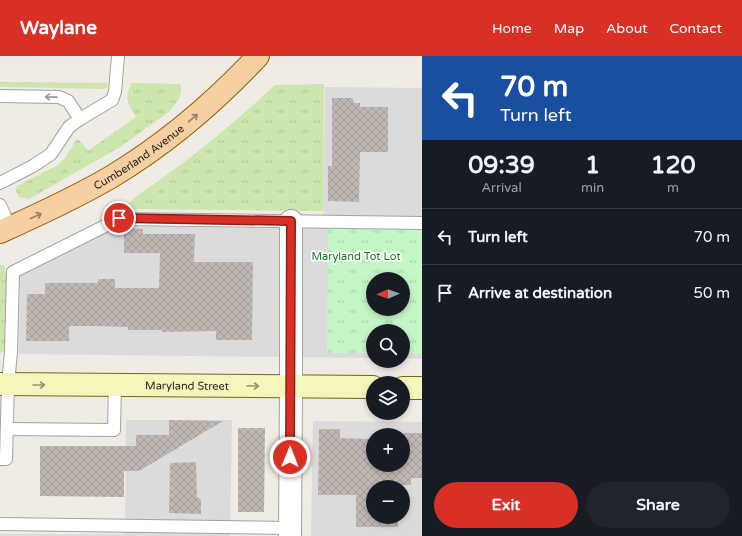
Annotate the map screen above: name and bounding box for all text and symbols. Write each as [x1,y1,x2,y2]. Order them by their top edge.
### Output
text: Waylane [20,17,97,39]
text: Home [492,20,532,37]
text: Map [554,20,584,37]
text: About [606,20,648,37]
text: Contact [670,20,722,37]
text: 70 m [500,70,568,104]
icon: left [434,72,486,124]
one-way arrow [45,93,58,101]
text: Turn left [500,104,572,126]
one-way arrow [187,113,198,122]
street label: Cumberland Avenue [91,122,187,192]
text: 09:39 [468,151,535,180]
text: 1 [585,151,600,180]
text: 120 [650,151,696,180]
text: Arrival [481,180,522,196]
text: min [581,180,604,196]
text: m [667,180,679,196]
pin [102,201,136,235]
icon: arrive [108,207,130,229]
one-way arrow [29,212,41,219]
icon: left [434,226,456,248]
text: Turn left [468,228,528,246]
text: 70 m [693,228,730,246]
park label: Maryland Tot Lot [311,250,401,263]
north arrow [366,272,410,316]
map controls [366,272,410,524]
icon: arrive [434,282,456,304]
text: Arrive at destination [468,284,612,302]
text: 50 m [693,284,730,302]
button: search [366,324,410,368]
button: layers [366,376,410,420]
street label: Maryland Street [145,379,229,392]
one-way arrow [32,381,45,389]
one-way arrow [246,382,259,390]
button: + [366,428,410,472]
position arrow [269,436,311,478]
button: − [366,480,410,524]
button: Exit [434,482,578,528]
button: Share [586,482,730,528]

